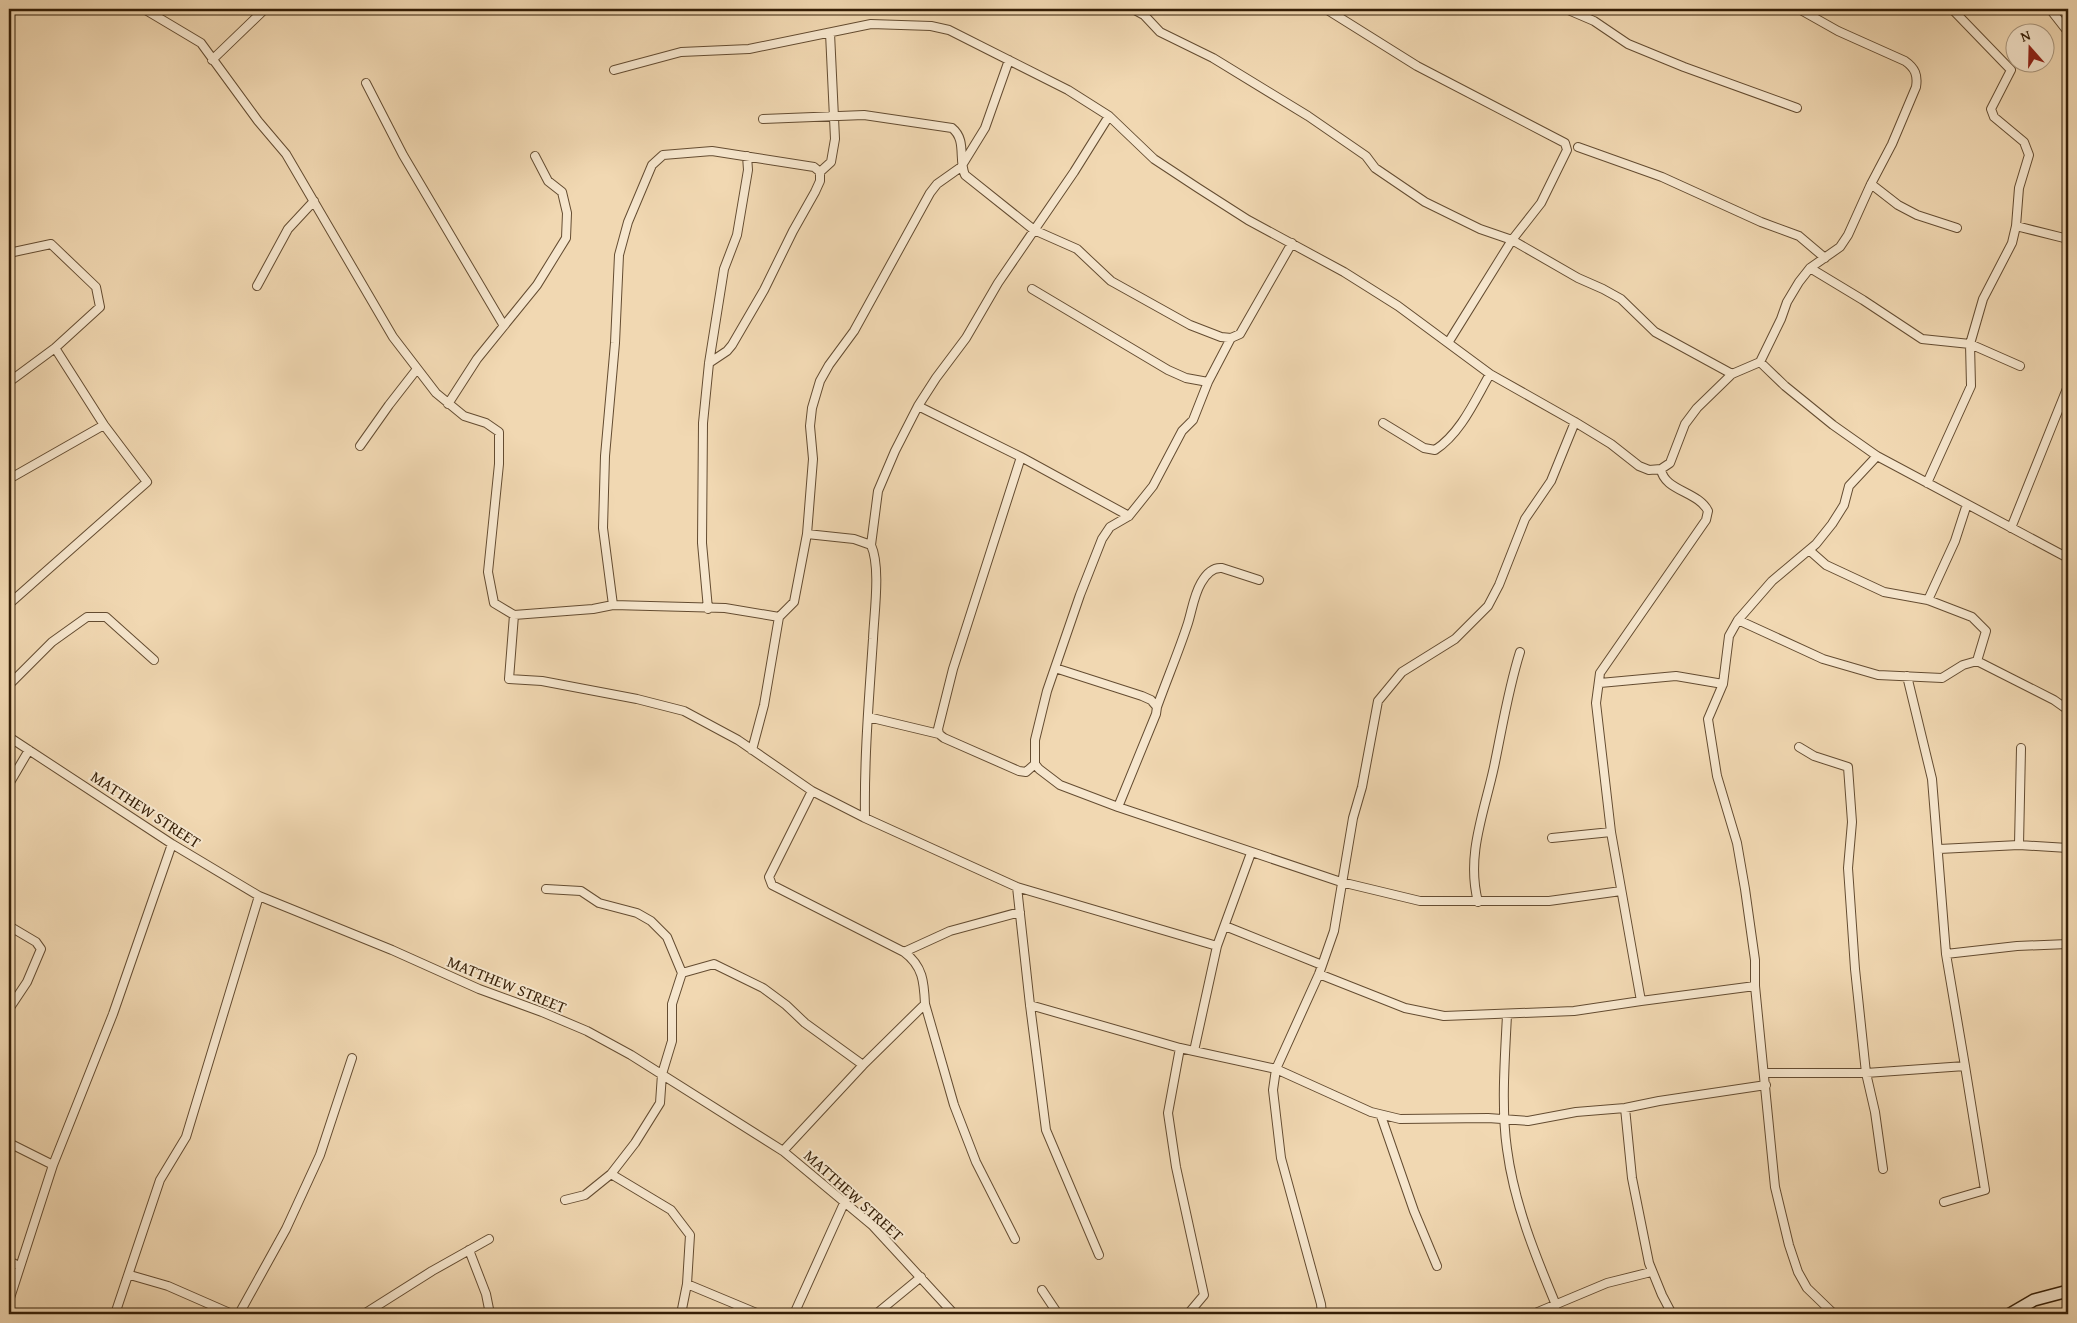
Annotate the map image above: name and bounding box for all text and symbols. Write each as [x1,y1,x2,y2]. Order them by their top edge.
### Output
north arrow [2004,22,2054,72]
text: N [2018,25,2034,47]
street label: MATTHEW STREET [86,764,206,854]
street label: MATTHEW STREET [444,949,570,1019]
street label: MATTHEW STREET [799,1144,909,1246]

